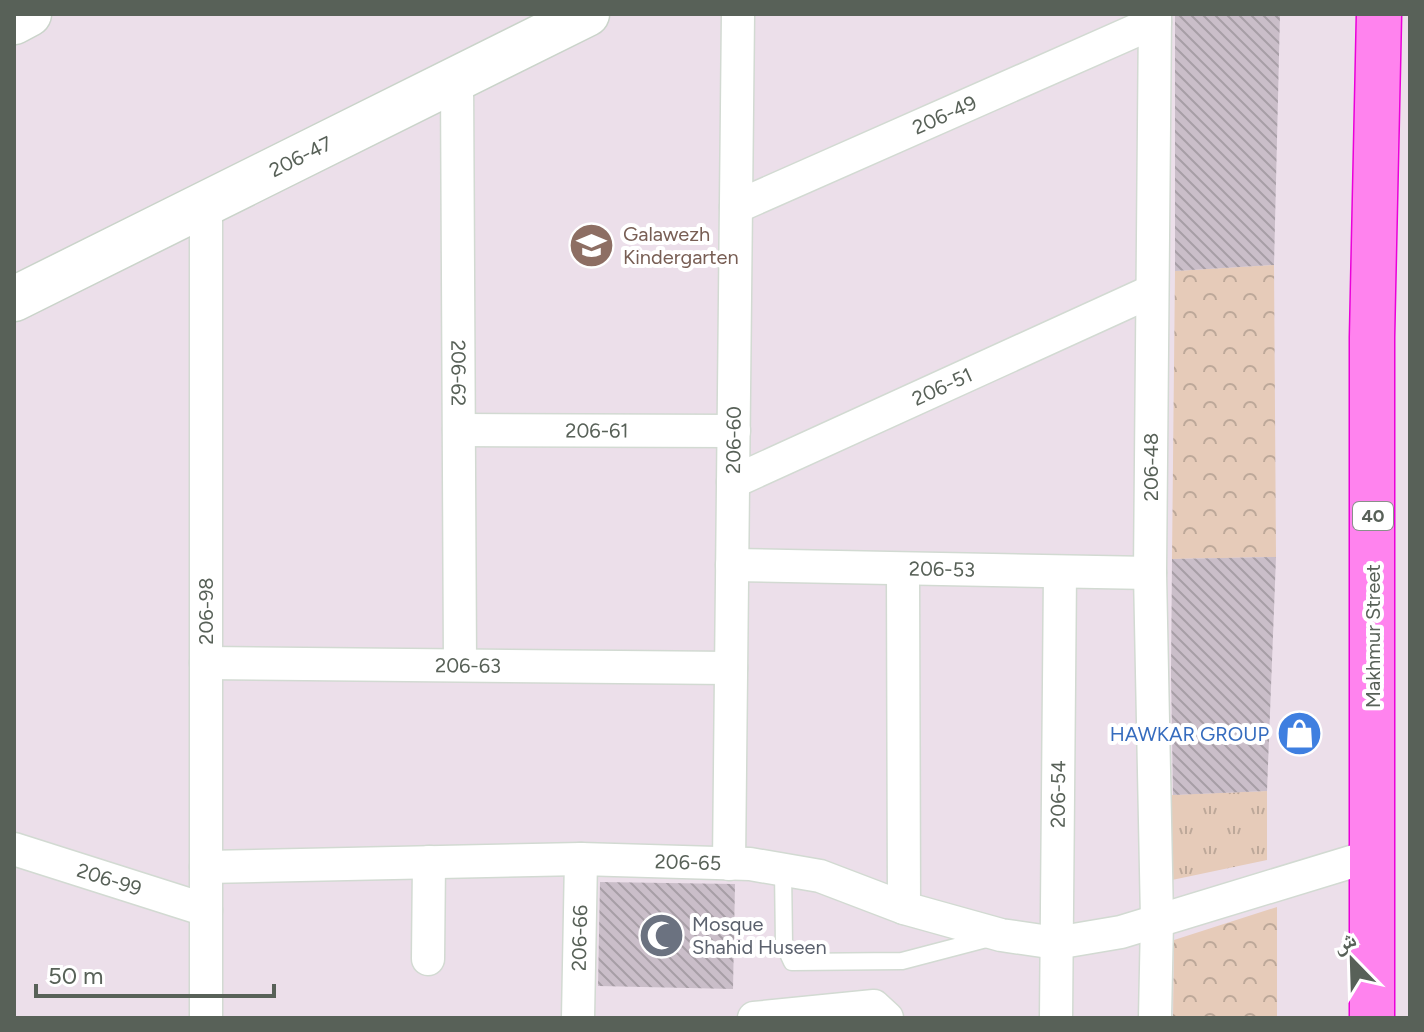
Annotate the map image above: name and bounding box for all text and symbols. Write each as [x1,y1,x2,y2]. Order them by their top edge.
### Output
street label: 206-49 [909,90,980,140]
street label: 206-47 [265,131,336,182]
school or university icon: Galawezh Kindergarten [568,221,616,269]
place label: Galawezh Kindergarten [623,222,739,269]
street label: 206-62 [446,340,471,406]
street label: 206-51 [908,363,976,411]
street label: 206-60 [721,406,746,474]
street label: 206-61 [565,418,629,443]
street label: 206-48 [1139,433,1163,501]
road number: 40 [1353,502,1393,530]
street label: 206-53 [909,556,975,582]
street label: Makhmur Street [1361,564,1385,708]
street label: 206-98 [194,577,218,645]
street label: 206-63 [435,653,501,678]
shop icon: HAWKAR GROUP [1276,710,1324,758]
place label: HAWKAR GROUP [1110,722,1269,746]
street label: 206-54 [1046,760,1070,828]
street label: 206-65 [654,849,721,875]
street label: 206-99 [74,858,145,901]
street label: 206-66 [567,905,592,971]
mosque icon: Mosque Shahid Huseen [637,911,685,959]
place label: Mosque Shahid Huseen [692,912,827,959]
north arrow [1312,920,1392,1000]
text: ش [1328,925,1360,959]
scale bar [36,948,274,998]
text: 50 m [48,961,104,990]

